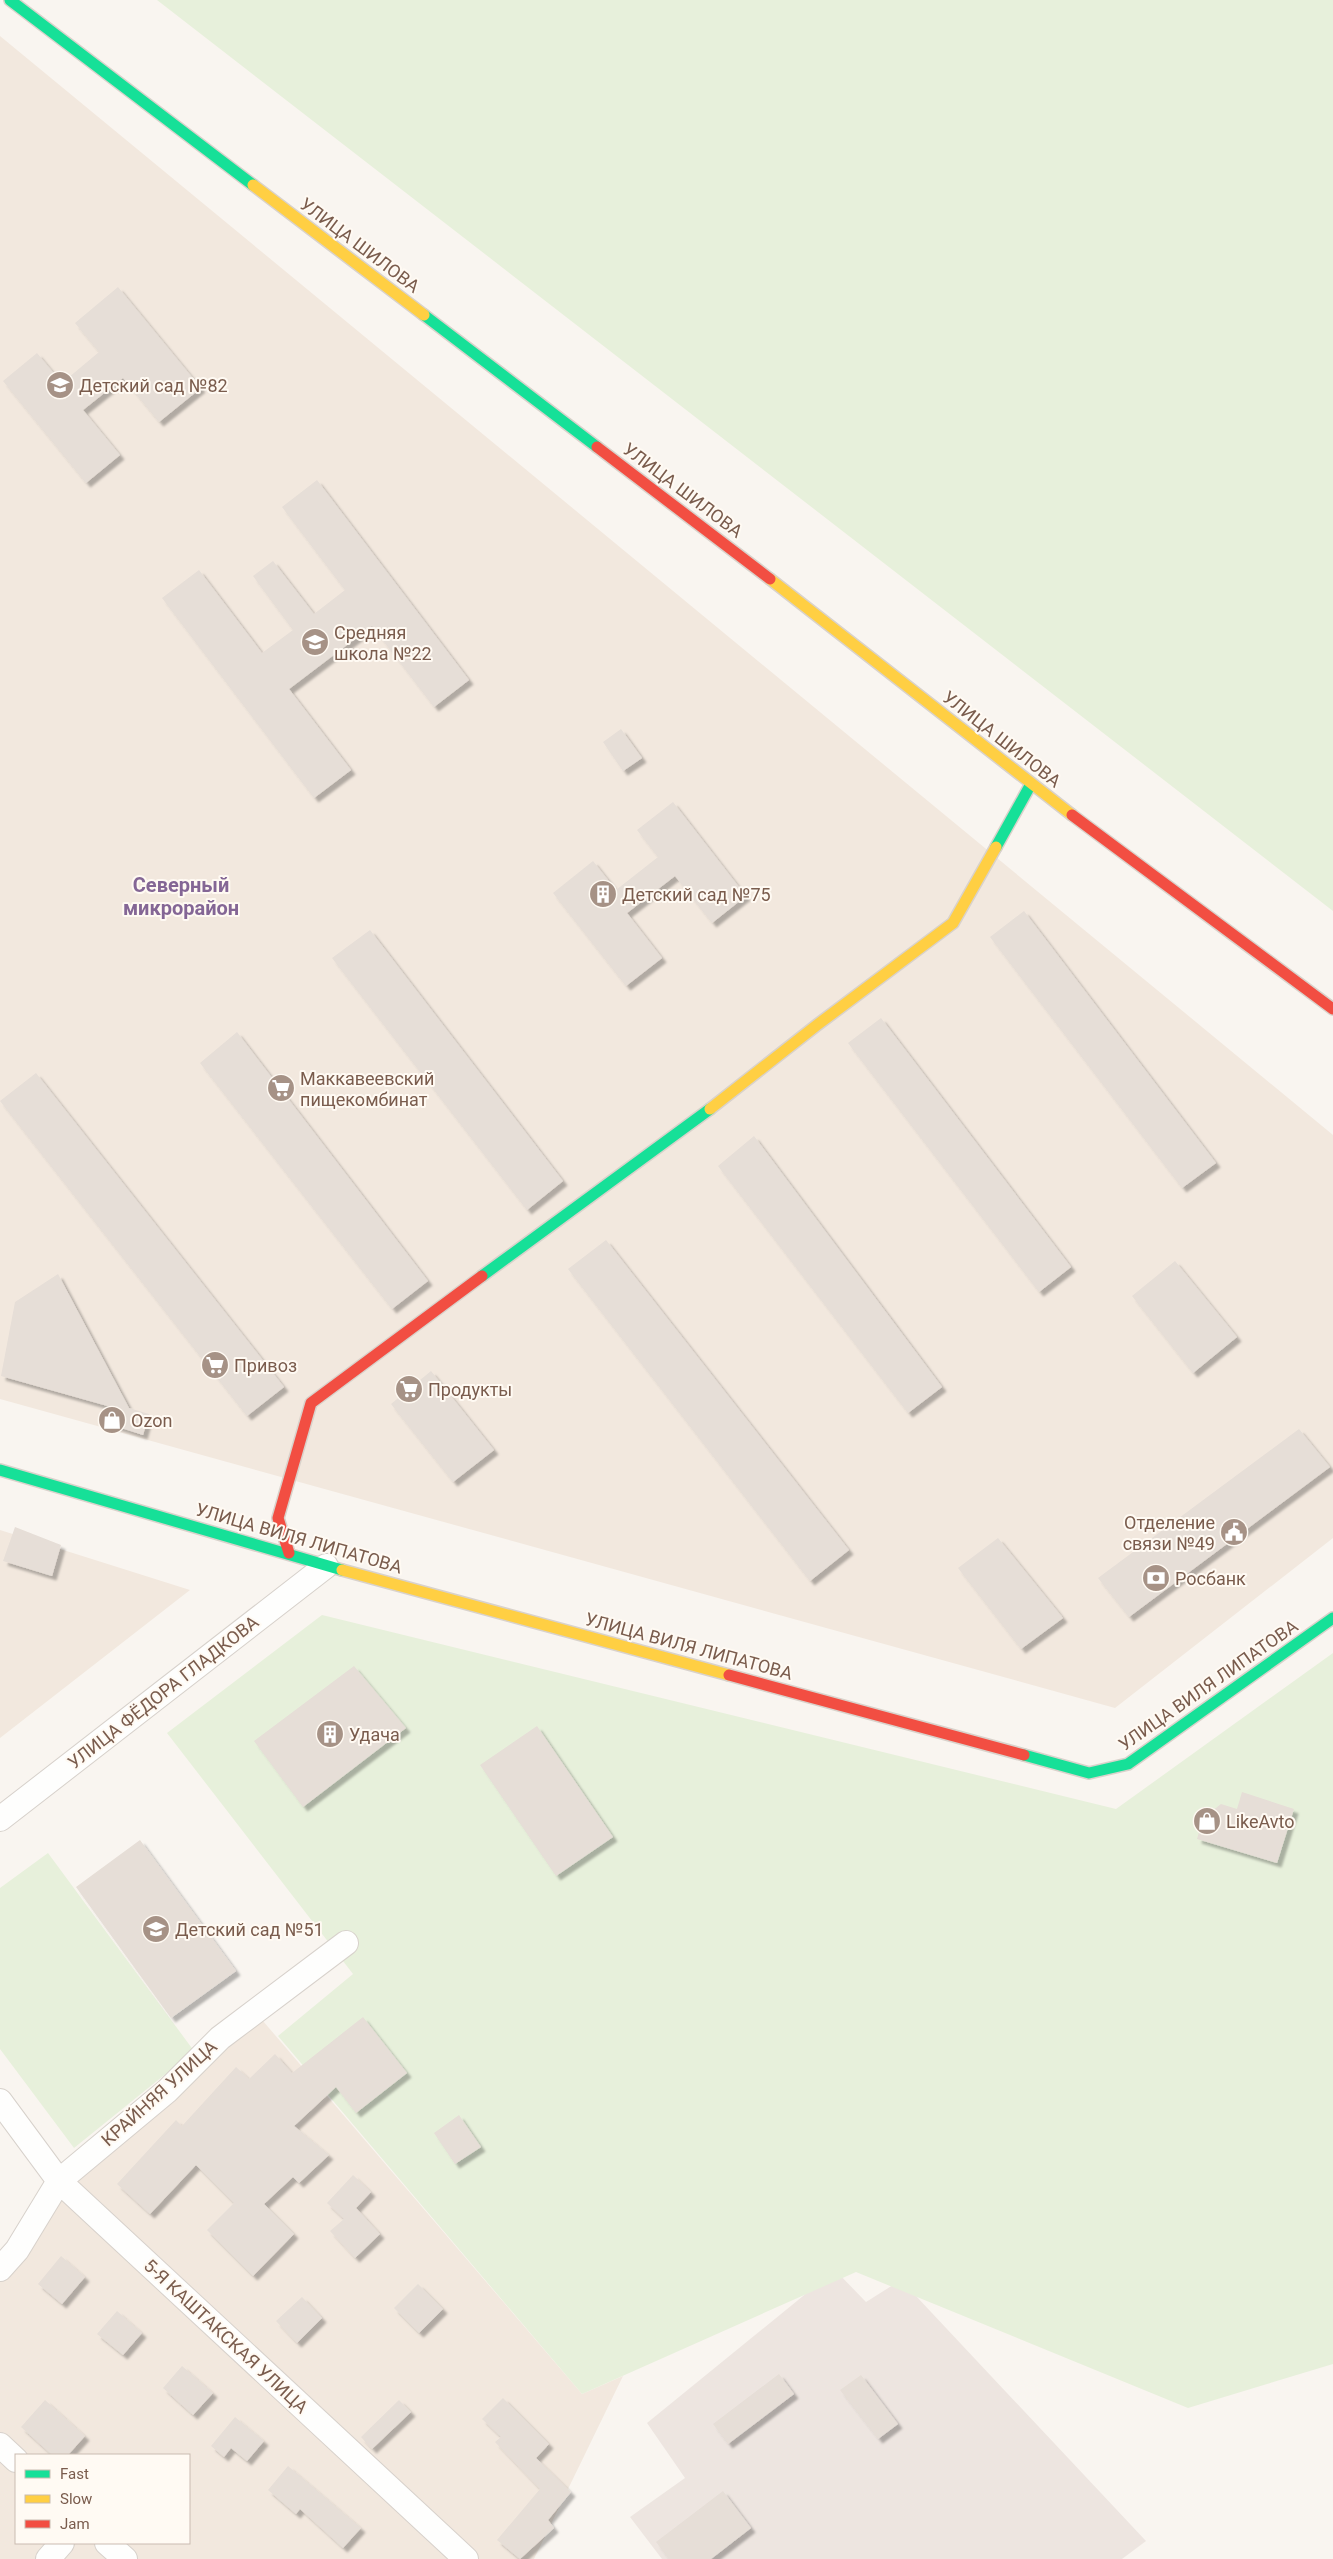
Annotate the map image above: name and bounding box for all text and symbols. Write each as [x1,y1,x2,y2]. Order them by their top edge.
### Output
street label: УЛИЦА ШИЛОВА [296,193,424,297]
school or university icon: Детский сад №82 [45,370,75,400]
place label: Детский сад №82 [79,375,228,396]
street label: УЛИЦА ШИЛОВА [619,438,747,542]
place label: Средняя школа №22 [334,622,432,664]
school or university icon: Средняя школа №22 [300,627,330,657]
street label: УЛИЦА ШИЛОВА [939,686,1065,792]
district label: Северный микрорайон [123,873,239,920]
building icon: Детский сад №75 [588,879,618,909]
place label: Детский сад №75 [622,884,771,905]
place label: Маккавеевский пищекомбинат [300,1068,434,1110]
supermarket icon: Маккавеевский пищекомбинат [266,1073,296,1103]
supermarket icon: Привоз [200,1350,230,1380]
place label: Привоз [234,1355,297,1376]
supermarket icon: Продукты [394,1374,424,1404]
place label: Продукты [428,1379,512,1400]
shop icon: Ozon [97,1405,127,1435]
place label: Ozon [131,1410,172,1431]
street label: УЛИЦА ВИЛЯ ЛИПАТОВА [193,1498,405,1578]
place label: Отделение связи №49 [1123,1512,1215,1554]
public building icon: Отделение связи №49 [1219,1517,1249,1547]
bank icon: Росбанк [1141,1563,1171,1593]
place label: Росбанк [1175,1568,1246,1589]
street label: УЛИЦА ВИЛЯ ЛИПАТОВА [583,1608,795,1684]
street label: УЛИЦА ФЁДОРА ГЛАДКОВА [63,1611,263,1773]
street label: УЛИЦА ВИЛЯ ЛИПАТОВА [1114,1615,1302,1755]
building icon: Удача [315,1719,345,1749]
place label: Удача [349,1724,400,1745]
shop icon: LikeAvto [1192,1806,1222,1836]
place label: LikeAvto [1226,1811,1295,1832]
school or university icon: Детский сад №51 [141,1914,171,1944]
place label: Детский сад №51 [175,1919,324,1940]
street label: КРАЙНЯЯ УЛИЦА [97,2036,221,2150]
street label: 5-Я КАШТАКСКАЯ УЛИЦА [140,2254,313,2418]
legend [15,2454,190,2544]
text: Fast [60,2465,89,2483]
text: Slow [60,2490,92,2508]
text: Jam [60,2515,90,2533]

